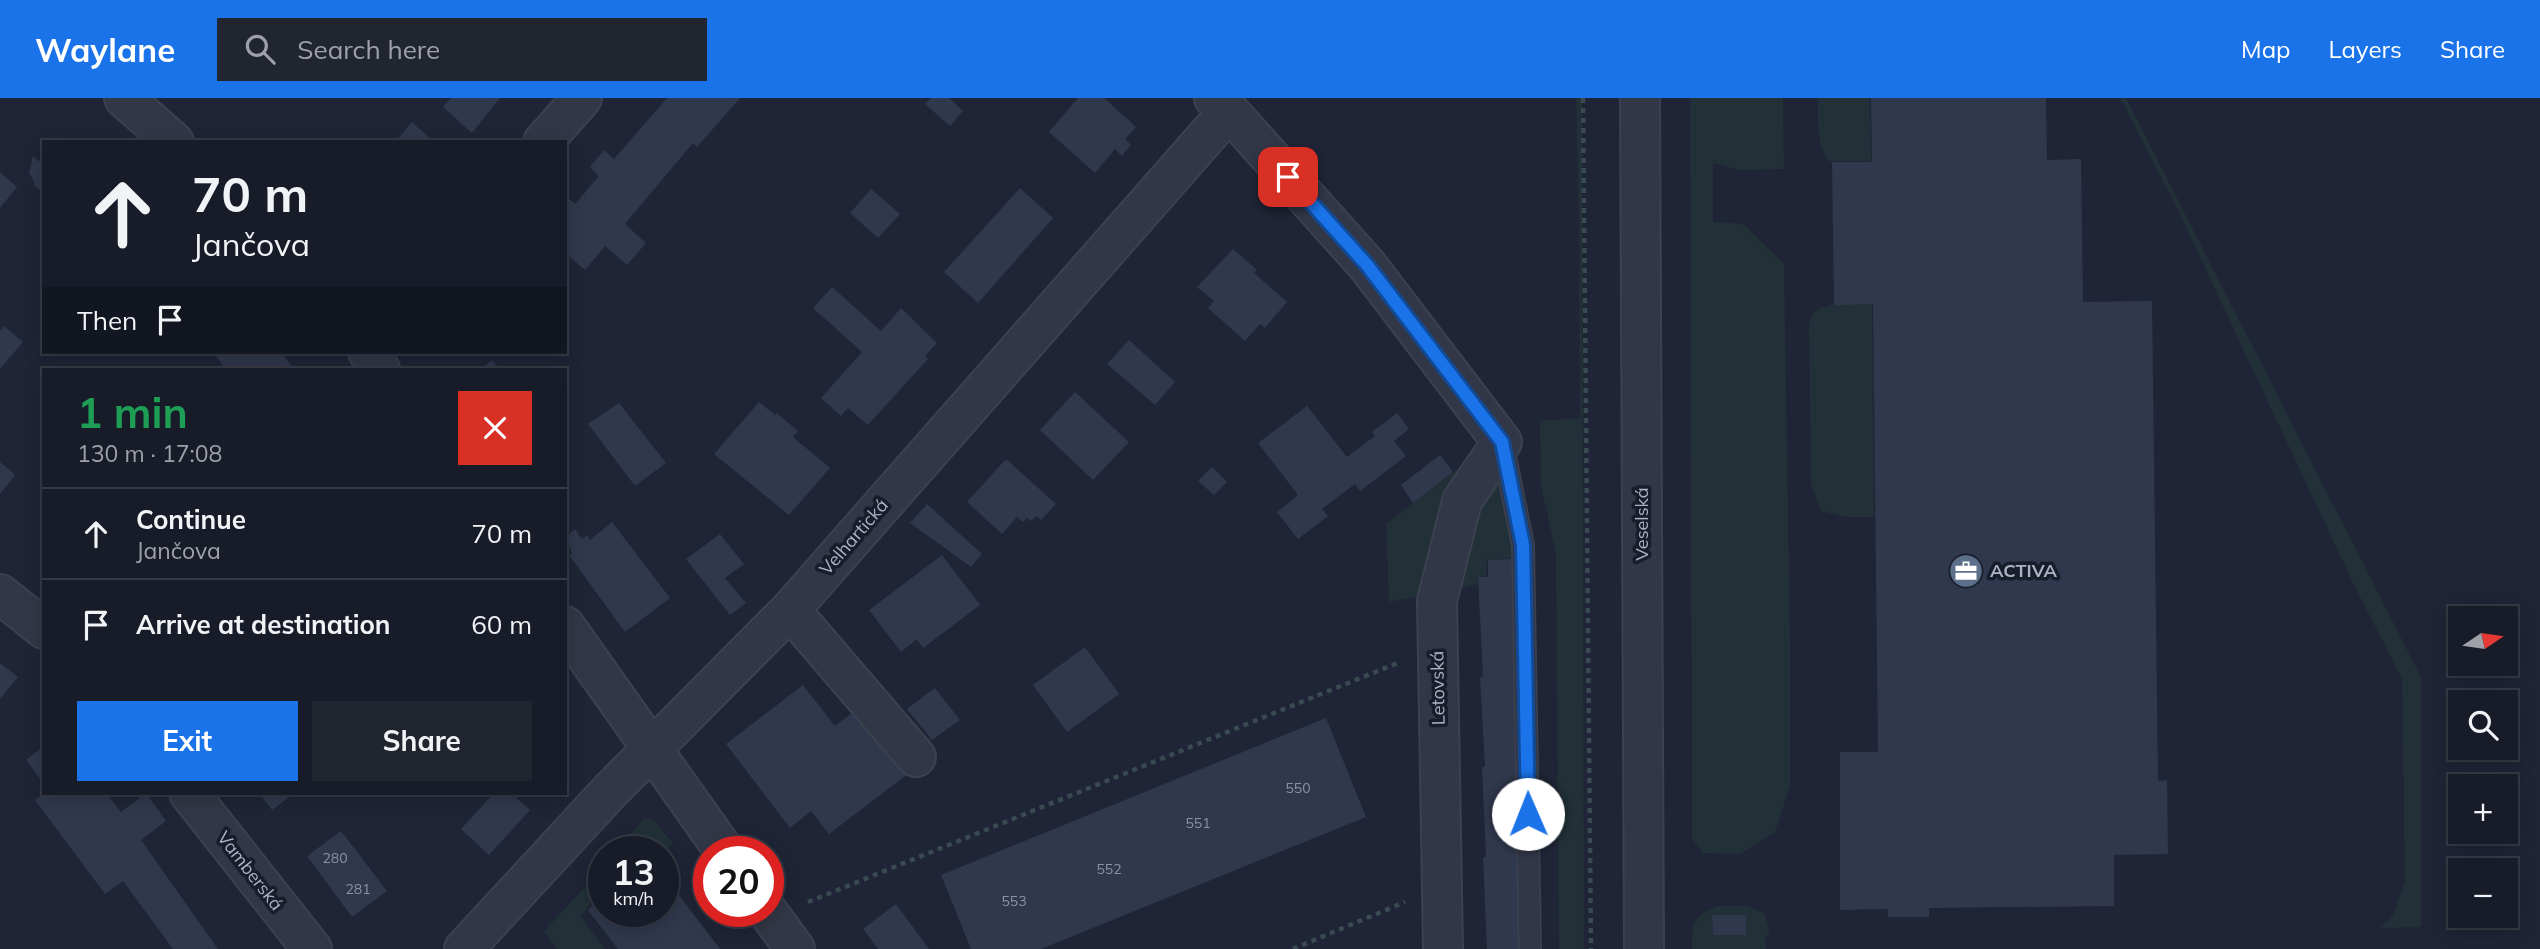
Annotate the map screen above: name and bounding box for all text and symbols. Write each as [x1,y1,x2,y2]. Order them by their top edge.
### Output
search box [217,18,707,81]
text: Waylane [35,29,175,70]
icon: search [241,30,279,68]
text: Search here [297,33,440,66]
text: Map [2241,34,2290,64]
text: Layers [2328,34,2402,64]
text: Share [2440,34,2505,64]
pin [1258,147,1318,207]
icon: arrive [1269,158,1307,196]
text: 70 m [192,163,308,224]
icon: ahead [77,168,168,259]
text: Jančova [192,224,310,264]
icon: arrive [151,301,189,339]
text: Then [77,304,137,337]
text: 1 min [77,386,188,439]
button: close [458,391,532,465]
text: 130 m · 17:08 [77,439,222,468]
street label: Veselská [1630,487,1653,561]
street label: Velhartická [814,494,893,580]
text: Continue [136,503,246,536]
icon: ahead [77,515,115,553]
text: 70 m [471,517,532,550]
text: Jančova [136,536,221,565]
office icon: ACTIVA [1947,552,1985,590]
place label: ACTIVA [1990,559,2058,582]
icon: arrive [77,606,115,644]
north arrow [2448,606,2518,676]
map controls [2448,606,2518,928]
text: Arrive at destination [136,608,391,641]
text: 60 m [471,608,532,641]
street label: Letovská [1425,651,1450,725]
button: search [2448,690,2518,760]
button: Exit [77,701,298,781]
button: Share [312,701,532,781]
button: + [2448,774,2518,844]
position arrow [1491,777,1565,851]
house number: 550 [1285,779,1311,797]
house number: 551 [1185,814,1211,832]
street label: Vamberská [212,827,288,915]
speed limit sign: 20 [693,836,784,927]
house number: 280 [322,849,348,867]
text: 13 [612,850,655,894]
button: − [2448,858,2518,928]
house number: 552 [1096,860,1122,878]
house number: 281 [345,880,371,898]
text: km/h [613,887,654,910]
house number: 553 [1001,892,1027,910]

